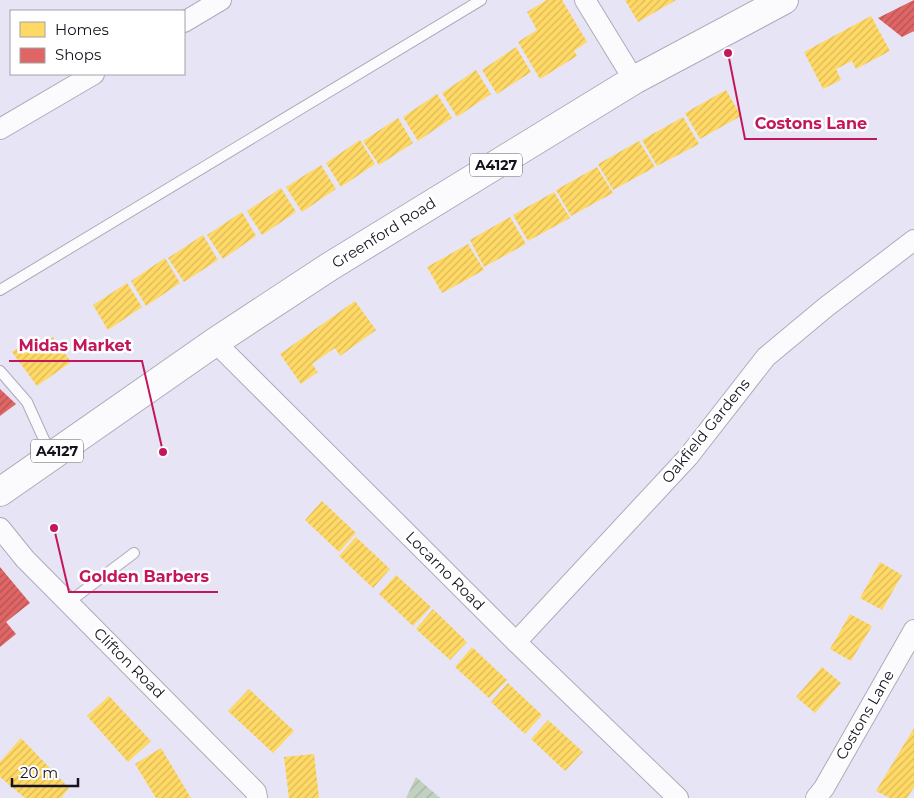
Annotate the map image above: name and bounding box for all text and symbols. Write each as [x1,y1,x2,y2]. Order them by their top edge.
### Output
legend [10,10,185,75]
text: Homes [55,20,109,39]
text: Shops [55,45,101,64]
callout: Costons Lane [745,108,877,139]
text: Costons Lane [755,114,867,133]
road number: A4127 [470,154,522,176]
street label: Greenford Road [328,193,439,272]
callout: Midas Market [9,330,142,361]
text: Midas Market [18,336,132,355]
street label: Oakfield Gardens [657,374,754,487]
road number: A4127 [31,440,83,462]
street label: Locarno Road [402,527,489,614]
callout: Golden Barbers [69,561,218,592]
text: Golden Barbers [79,567,209,586]
street label: Clifton Road [90,623,169,702]
street label: Costons Lane [831,666,898,763]
scale bar [12,756,79,788]
text: 20 m [20,763,58,782]

